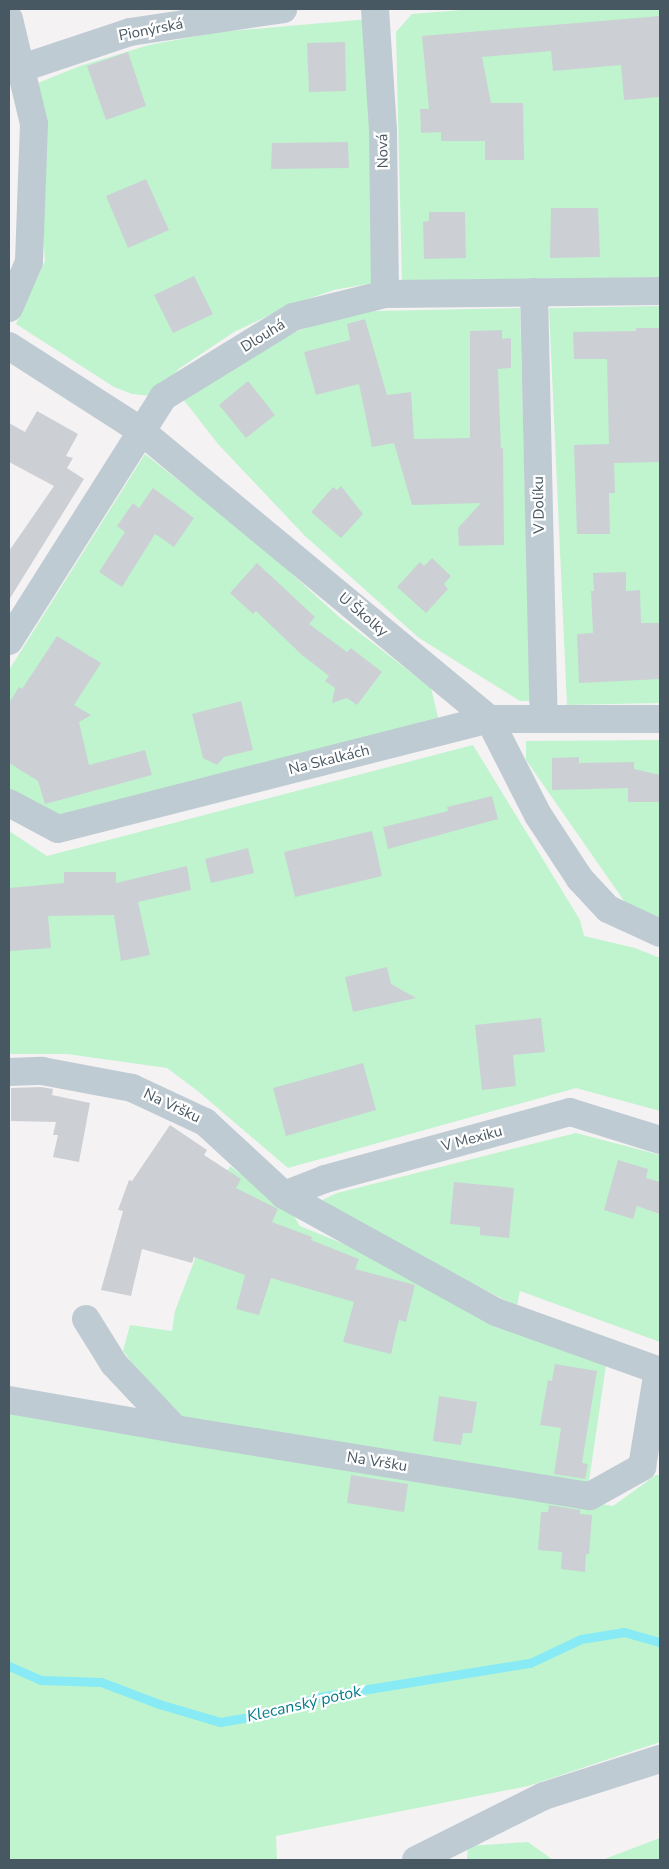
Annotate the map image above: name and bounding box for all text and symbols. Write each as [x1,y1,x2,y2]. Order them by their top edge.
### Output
street label: Pionýrská [117,15,185,45]
street label: Nová [374,133,392,169]
street label: Dlouhá [238,315,288,357]
street label: V Dolíku [529,476,549,534]
street label: U Školky [335,589,391,641]
street label: Na Skalkách [287,741,371,779]
street label: Na Vršku [141,1085,203,1127]
street label: V Mexiku [440,1122,504,1156]
street label: Na Vršku [346,1448,408,1476]
water label: Klecanský potok [245,1682,363,1726]

